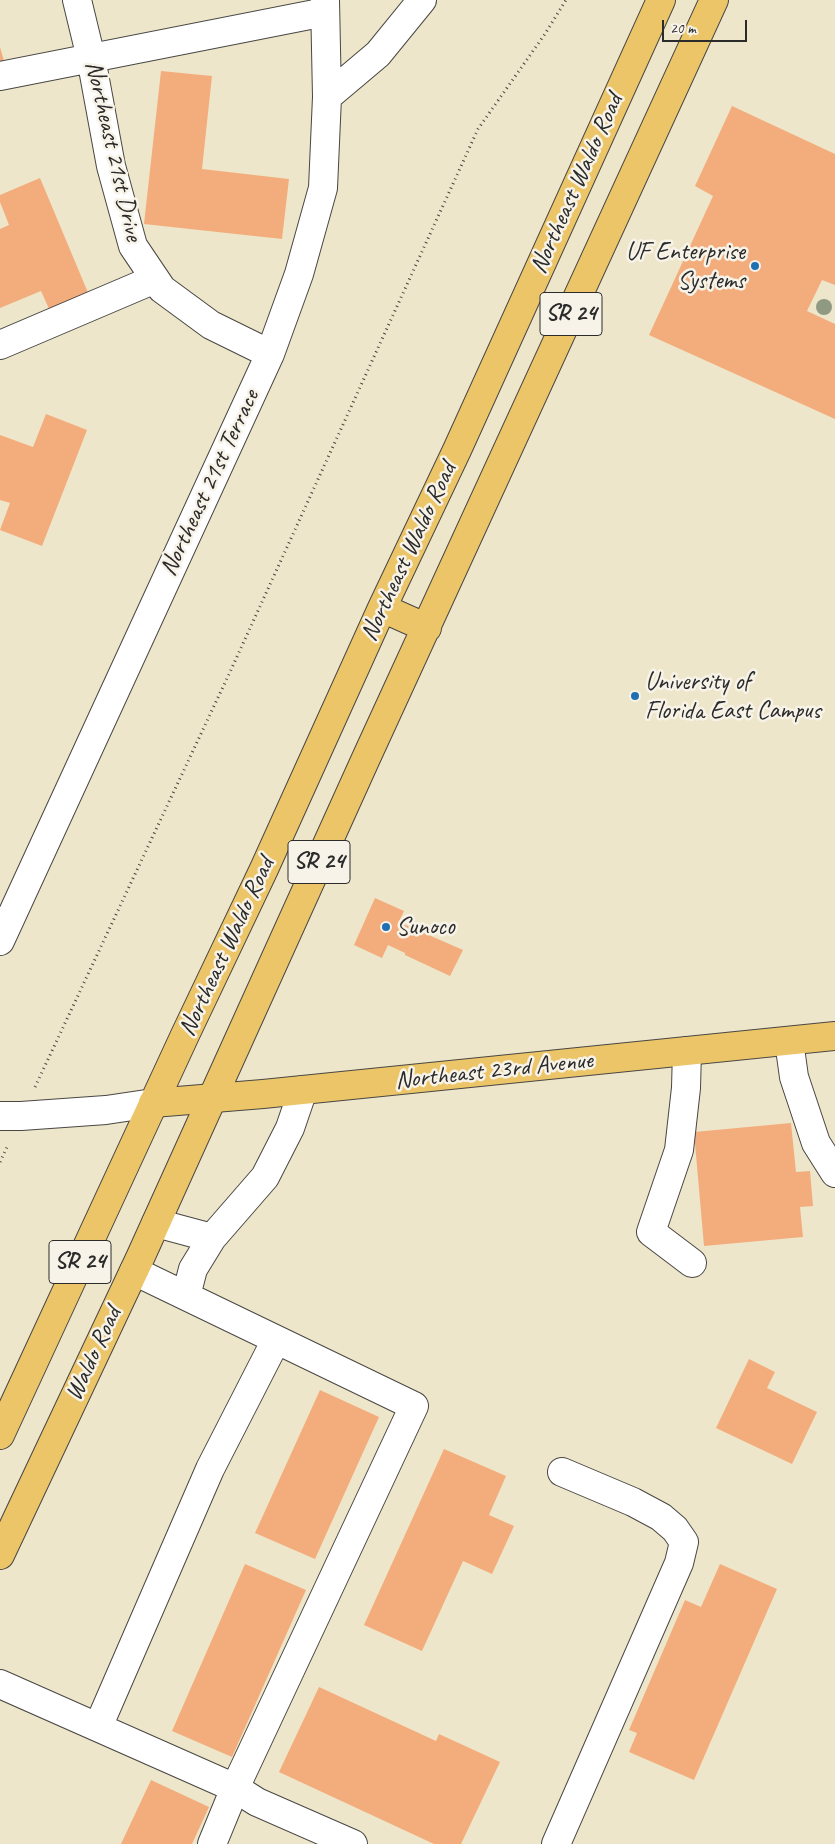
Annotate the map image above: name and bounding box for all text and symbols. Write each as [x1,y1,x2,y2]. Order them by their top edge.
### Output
scale bar [665,10,750,42]
text: 20 m [670,19,696,38]
street label: Northeast 21st Drive [78,58,148,244]
street label: Northeast Waldo Road [524,90,630,278]
place label: UF Enterprise Systems [626,237,745,296]
marker: UF Enterprise Systems [749,260,761,272]
road number: SR 24 [540,292,602,336]
street label: Northeast 21st Terrace [154,385,266,581]
street label: Northeast Waldo Road [355,458,463,646]
place label: University of Florida East Campus [645,667,821,726]
marker: University of Florida East Campus [629,690,641,702]
road number: SR 24 [288,840,350,884]
street label: Northeast Waldo Road [173,853,281,1041]
place label: Sunoco [396,912,455,942]
marker: Sunoco [380,921,392,933]
street label: Northeast 23rd Avenue [394,1046,594,1096]
road number: SR 24 [49,1240,111,1284]
street label: Waldo Road [59,1302,129,1406]

